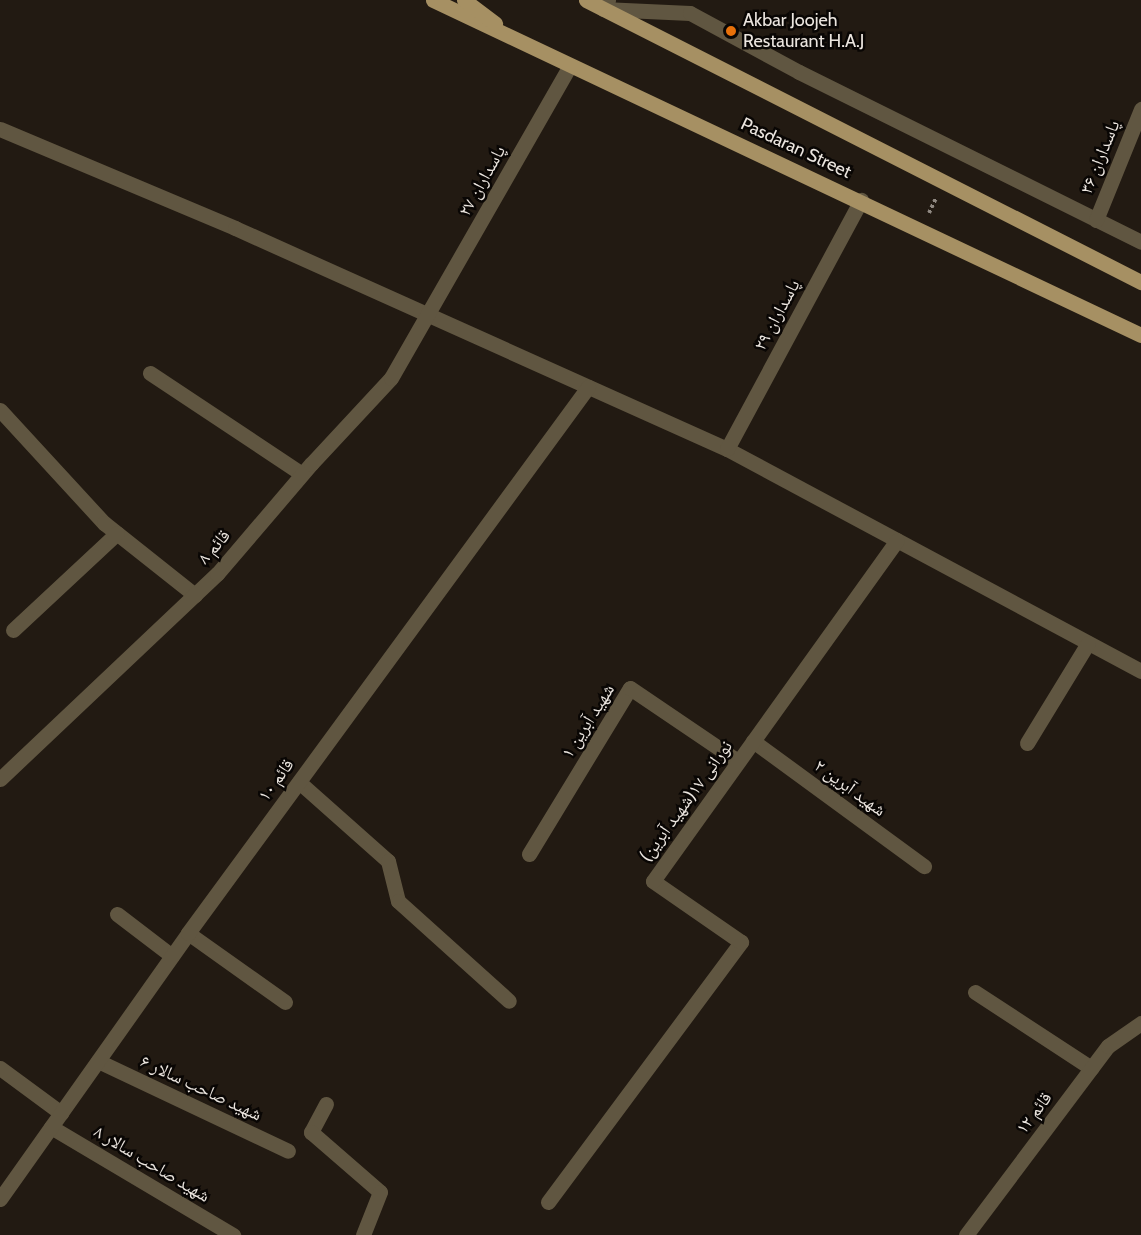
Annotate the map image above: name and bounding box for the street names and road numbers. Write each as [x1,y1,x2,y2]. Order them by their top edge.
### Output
street label: Pasdaran Street [737,113,855,183]
street label: پاسداران ۳۶ [1075,117,1125,197]
street label: پاسداران ۲۷ [454,142,510,220]
street label: پاسداران ۲۹ [749,276,805,354]
street label: قائم ۸ [193,525,235,569]
street label: شهید آبرین ۱ [557,680,619,762]
street label: نورانی ۱۷(شهید آبرین) [635,736,737,866]
street label: قائم ۱۰ [254,755,298,805]
street label: شهید آبرین ۲ [810,755,890,821]
street label: شهید صاحب سالار ۶ [137,1050,265,1126]
street label: قائم ۱۲ [1011,1088,1057,1138]
street label: شهید صاحب سالار ۸ [90,1121,214,1207]

